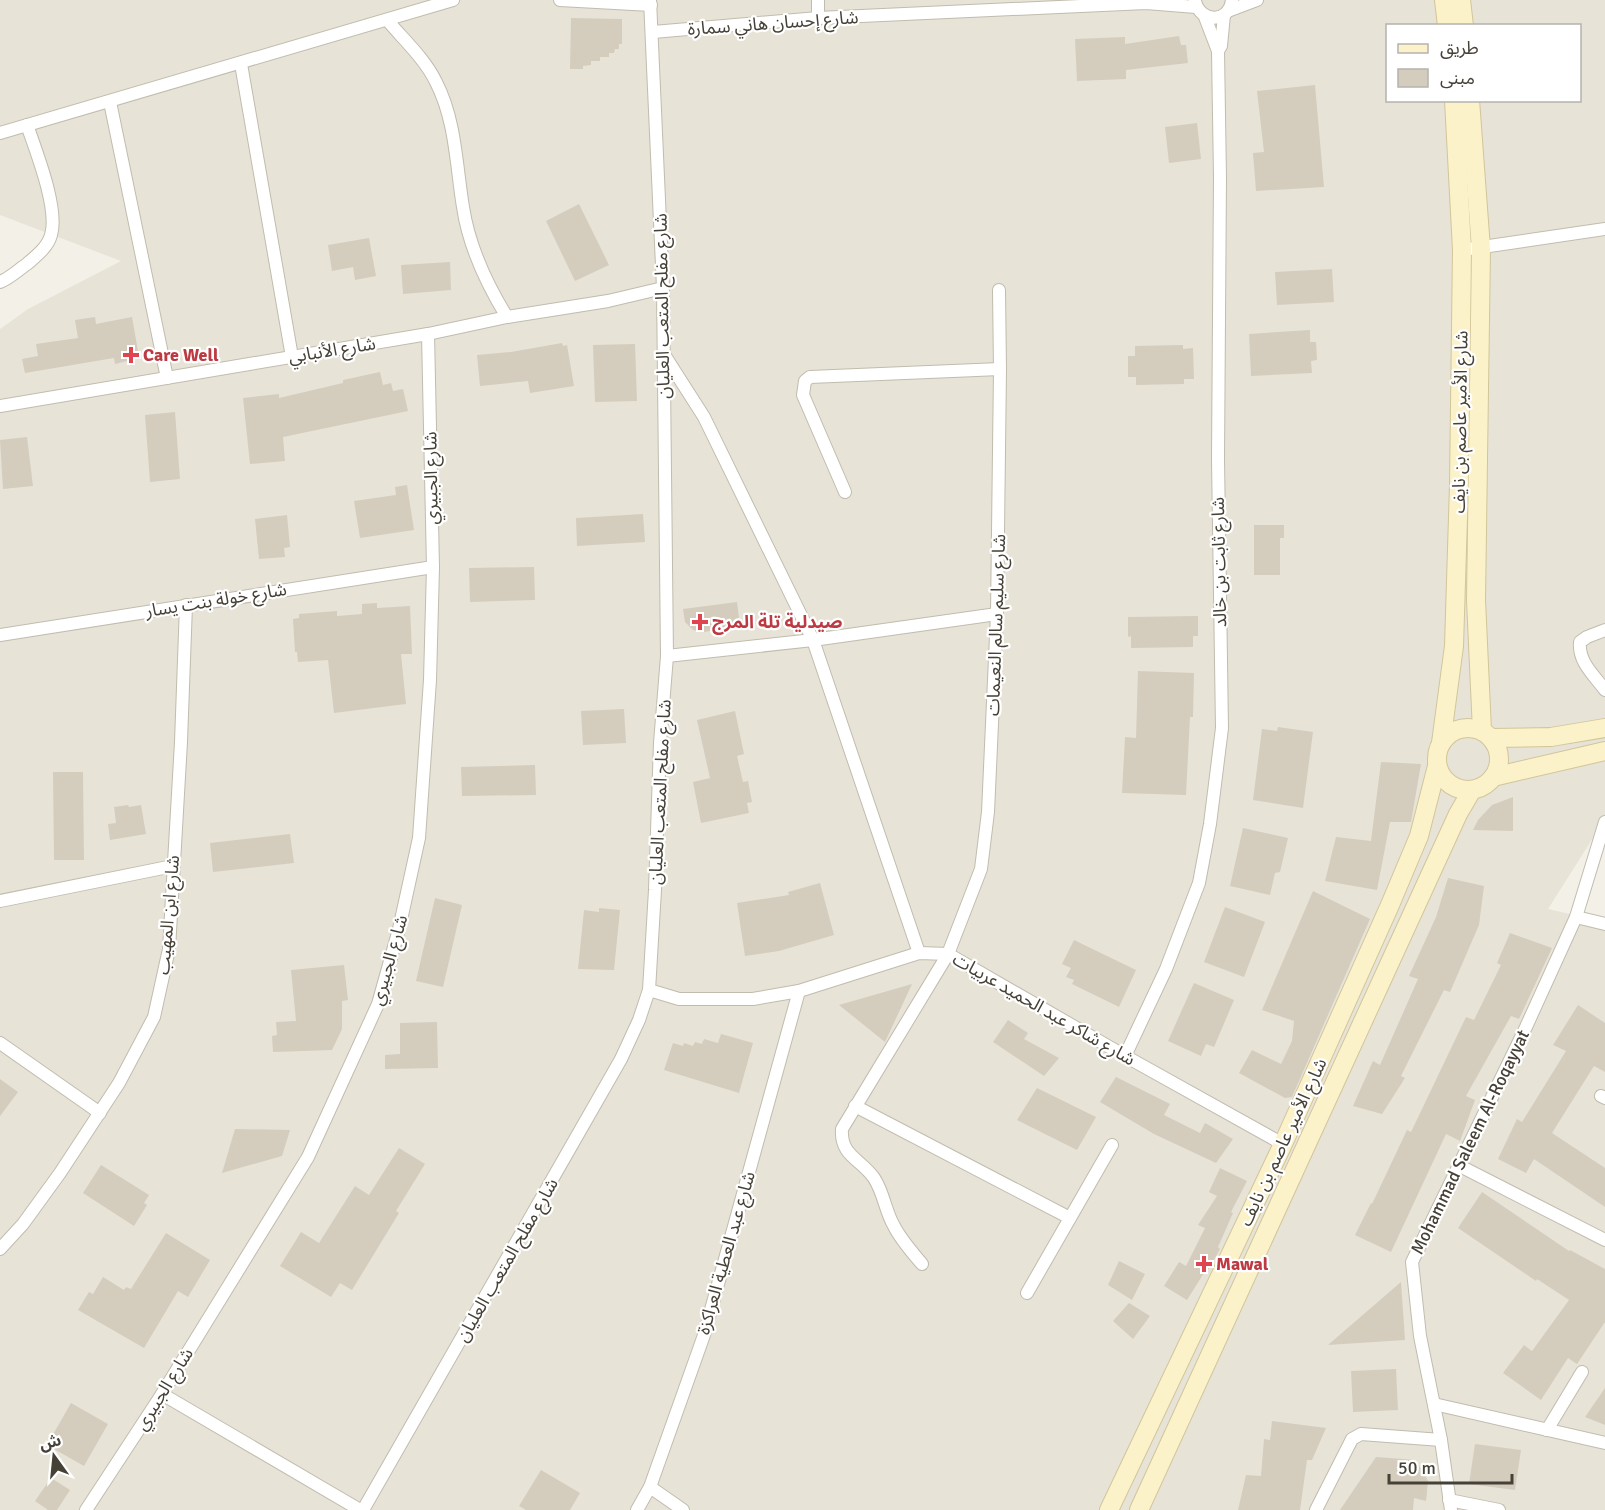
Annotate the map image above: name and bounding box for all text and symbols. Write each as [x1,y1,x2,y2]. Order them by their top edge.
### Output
street label: شارع إحسان هاني سمارة [687,6,859,43]
legend [1386,24,1581,102]
text: طريق [1440,37,1479,59]
text: مبنى [1440,67,1475,89]
street label: شارع مفلح المتعب العليان [649,213,678,399]
street label: شارع الأمير عاصم بن نايف [1447,330,1476,514]
street label: شارع الأنبابي [287,332,378,371]
place label: Care Well [143,344,219,366]
marker: Care Well [124,348,138,362]
street label: شارع الجبيري [419,431,446,525]
street label: شارع ثابت بن خالد [1207,497,1234,627]
street label: شارع سليم سالم النعيمات [982,534,1013,717]
street label: شارع خولة بنت يسار [143,578,289,625]
place label: صيدلية تلة المرج [712,611,842,635]
marker: صيدلية تلة المرج [693,615,707,629]
street label: شارع مفلح المتعب العليان [644,699,679,885]
street label: شارع ابن المهيب [152,854,187,976]
street label: شارع الجبيري [366,912,415,1009]
street label: شارع شاكر عبد الحميد عربيات [947,948,1139,1073]
street label: Mohammad Saleem Al-Roqayyat [1406,1026,1534,1258]
street label: شارع الأمير عاصم بن نايف [1234,1054,1334,1231]
street label: شارع عبد العطية العراكزة [692,1169,763,1338]
street label: شارع مفلح المتعب العليان [451,1174,566,1347]
place label: Mawal [1216,1253,1269,1275]
marker: Mawal [1197,1257,1211,1271]
street label: شارع الجبيري [130,1344,201,1436]
north arrow [24,1426,84,1486]
text: ش [37,1430,64,1455]
scale bar [1389,1447,1512,1485]
text: 50 m [1398,1457,1436,1479]

